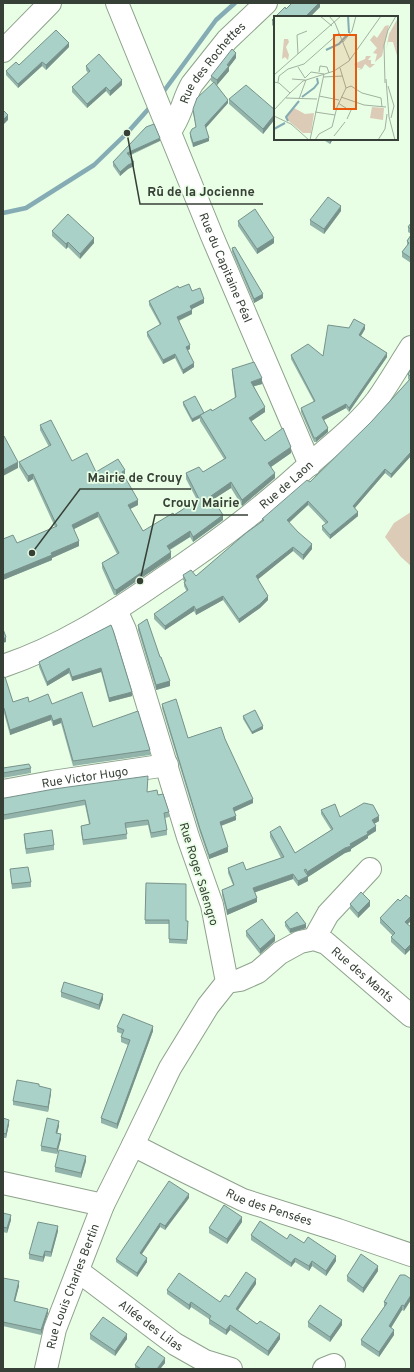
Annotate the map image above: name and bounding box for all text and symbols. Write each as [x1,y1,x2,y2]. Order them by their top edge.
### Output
inset map [274,16,398,140]
street label: Rue des Rochettes [177,19,250,106]
callout: Rû de la Jocienne [140,179,263,204]
text: Rû de la Jocienne [147,185,255,201]
street label: Rue du Capitaine Péal [194,211,255,325]
street label: Rue de Laon [257,458,317,513]
callout: Mairie de Crouy [80,464,191,489]
text: Mairie de Crouy [88,471,183,487]
callout: Crouy Mairie [155,490,248,515]
text: Crouy Mairie [163,496,239,512]
street label: Rue Victor Hugo [40,764,130,793]
street label: Rue Roger Salengro [175,821,221,928]
street label: Rue des Mants [327,944,397,1007]
street label: Rue des Pensées [223,1186,314,1230]
street label: Rue Louis Charles Bertin [44,1222,104,1351]
street label: Allée des Lilas [115,1297,185,1356]

